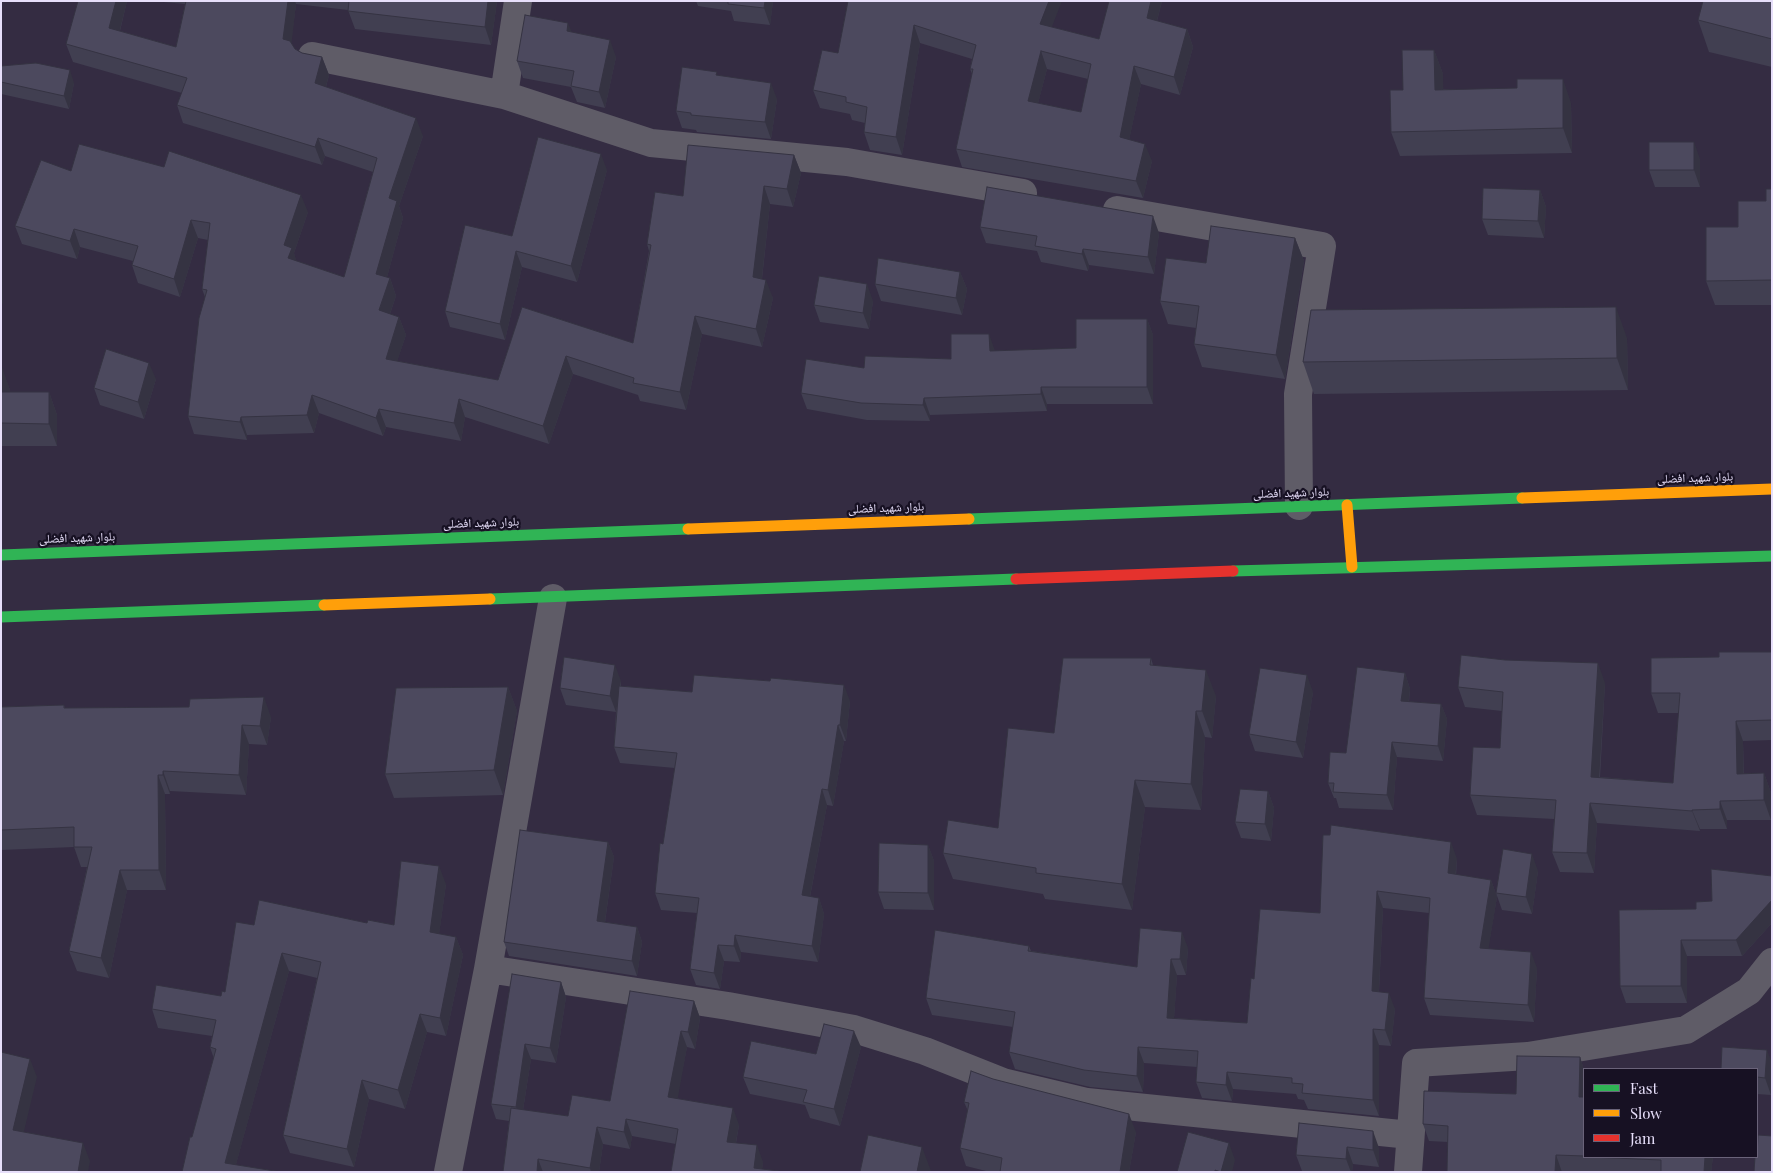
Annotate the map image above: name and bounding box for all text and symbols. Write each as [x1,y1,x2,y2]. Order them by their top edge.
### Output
street label: بلوار شهید افضلی [1657,469,1733,487]
street label: بلوار شهید افضلی [1253,484,1329,502]
street label: بلوار شهید افضلی [848,499,924,517]
street label: بلوار شهید افضلی [443,514,519,532]
street label: بلوار شهید افضلی [39,529,115,547]
legend [1583,1068,1758,1158]
text: Fast [1630,1078,1658,1098]
text: Slow [1630,1103,1662,1123]
text: Jam [1630,1128,1655,1148]

